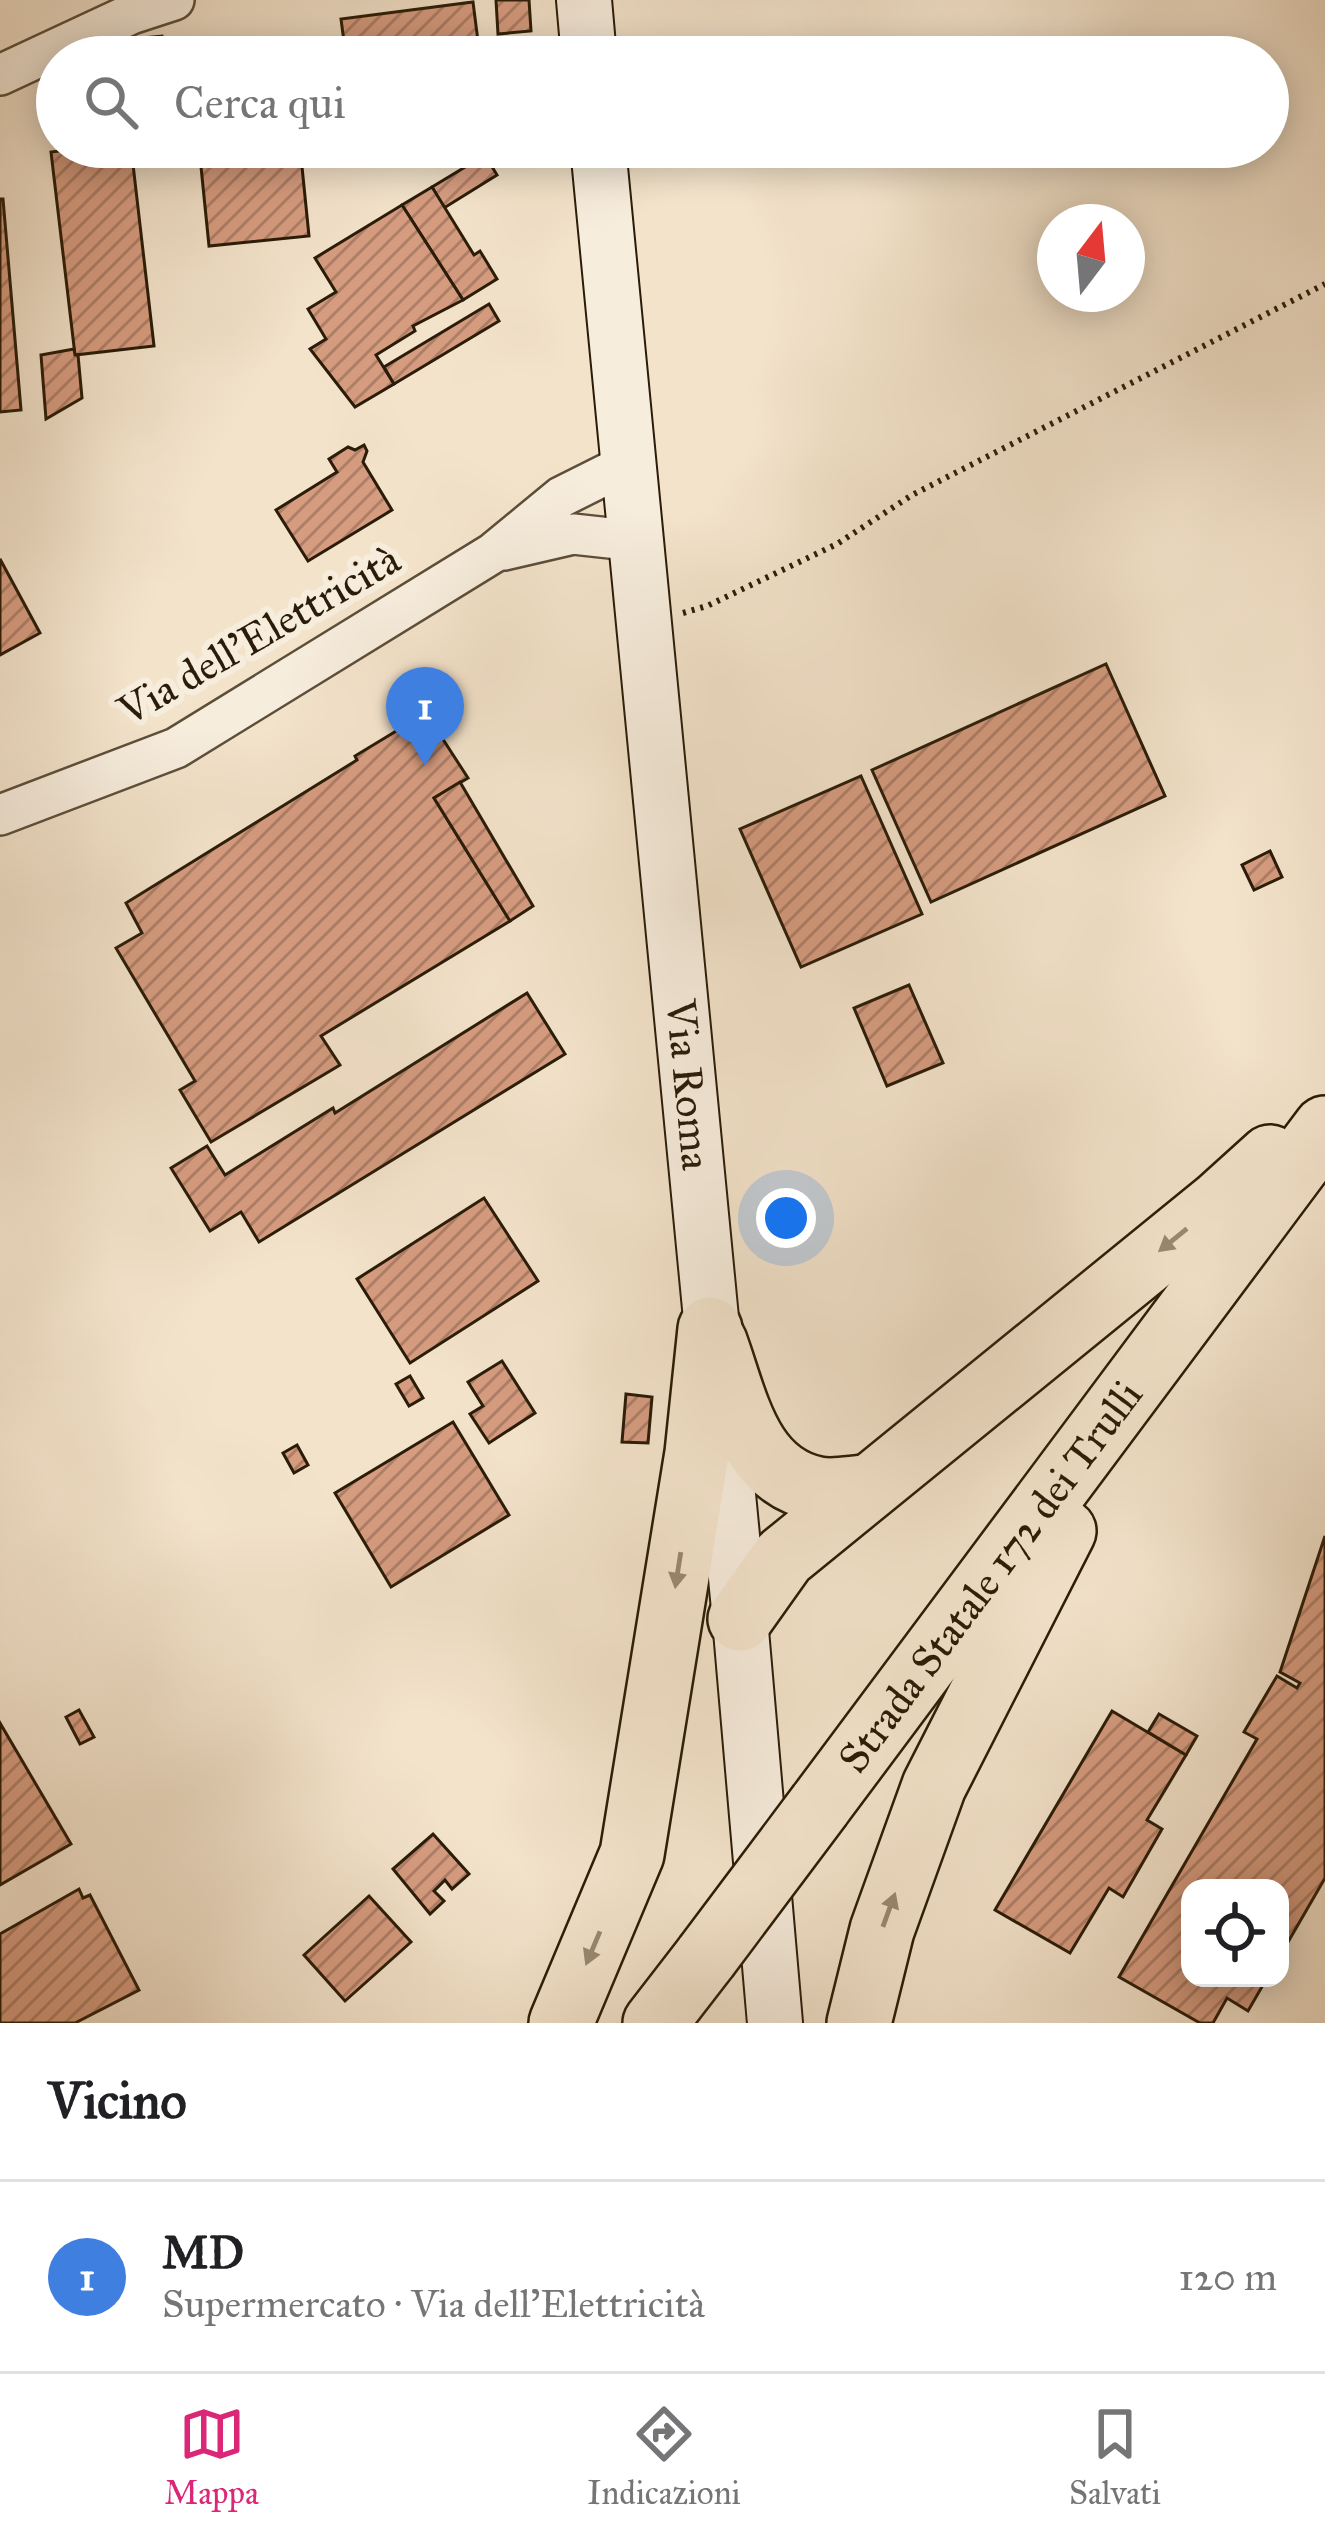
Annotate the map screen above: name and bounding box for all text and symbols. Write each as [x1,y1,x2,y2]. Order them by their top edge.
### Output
search box [36,36,1289,168]
icon: search [78,69,144,135]
text: Cerca qui [174,75,346,130]
north arrow [1037,204,1145,312]
street label: Via dell'Elettricità [108,533,409,737]
pin: 1 [386,667,464,766]
street label: Via Roma [654,996,723,1173]
your location [756,1188,816,1248]
one-way arrow [1158,1227,1189,1252]
street label: Strada Statale 172 dei Trulli [827,1370,1154,1783]
one-way arrow [668,1551,687,1589]
map controls [1181,1879,1289,1987]
button: locate [1181,1879,1289,1987]
one-way arrow [881,1892,899,1928]
one-way arrow [583,1931,602,1967]
text: Vicino [48,2070,186,2132]
text: MD [162,2225,244,2280]
text: 1 [79,2253,95,2301]
text: 120 m [1178,2253,1277,2301]
text: Supermercato · Via dell'Elettricità [162,2280,705,2328]
tab: Mappa [164,2401,259,2513]
tab: Indicazioni [587,2401,741,2513]
tab: Salvati [1069,2401,1161,2513]

